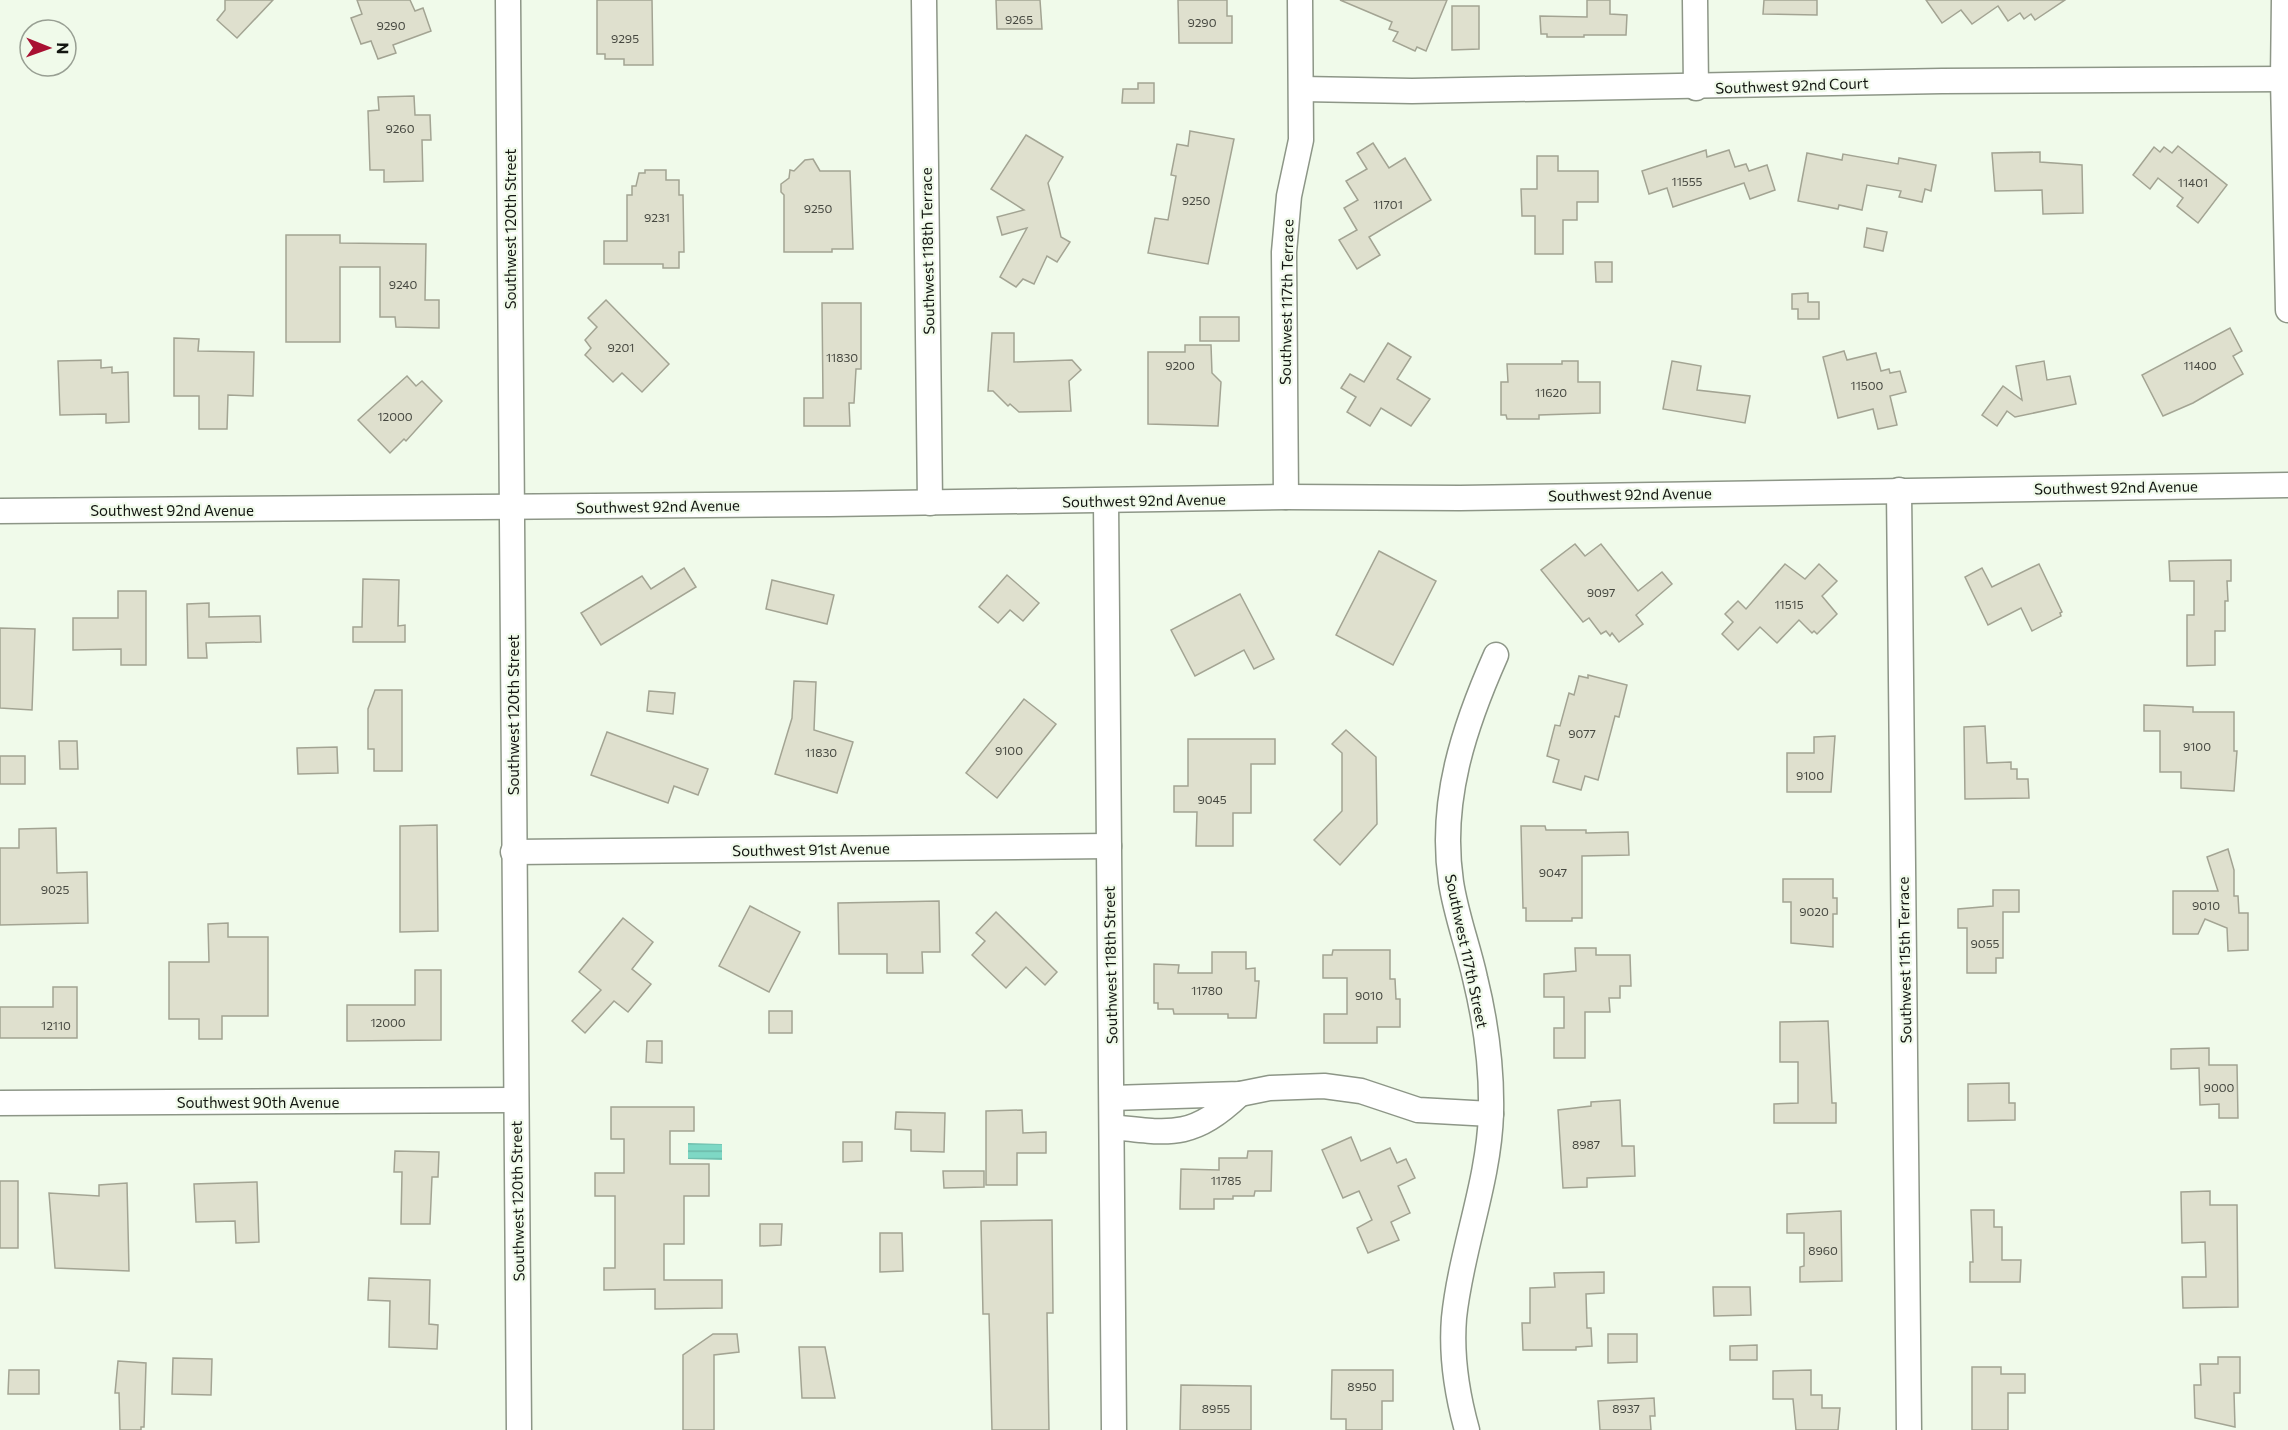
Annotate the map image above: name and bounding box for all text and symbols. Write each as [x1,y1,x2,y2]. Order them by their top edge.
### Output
house number: 9265 [1005,12,1033,26]
house number: 9290 [1188,15,1217,29]
north arrow [18,18,78,78]
house number: 9290 [377,18,406,32]
house number: 9295 [611,31,639,45]
text: N [54,42,73,54]
street label: Southwest 92nd Court [1715,73,1869,97]
house number: 9260 [386,121,415,135]
street label: Southwest 120th Street [501,149,519,309]
street label: Southwest 118th Terrace [917,167,937,335]
house number: 11555 [1672,174,1703,188]
house number: 11401 [2178,175,2208,189]
house number: 9250 [1182,193,1210,207]
house number: 11701 [1373,197,1403,211]
house number: 9250 [804,201,832,215]
house number: 9231 [644,210,670,224]
street label: Southwest 117th Terrace [1276,219,1296,385]
house number: 9240 [389,277,418,291]
house number: 9201 [608,340,634,354]
house number: 11830 [826,350,858,364]
house number: 9200 [1165,358,1195,372]
house number: 11400 [2183,358,2217,372]
house number: 11500 [1851,378,1884,392]
house number: 11620 [1535,385,1567,399]
house number: 12000 [377,409,413,423]
street label: Southwest 92nd Avenue [2034,477,2198,497]
street label: Southwest 92nd Avenue [1548,484,1712,504]
street label: Southwest 92nd Avenue [1062,490,1226,510]
street label: Southwest 92nd Avenue [576,496,740,516]
street label: Southwest 92nd Avenue [90,501,254,519]
house number: 9097 [1587,585,1615,599]
house number: 11515 [1774,597,1804,611]
street label: Southwest 120th Street [504,635,522,795]
house number: 9077 [1568,726,1596,740]
house number: 9100 [2183,739,2211,753]
house number: 9100 [995,743,1023,757]
house number: 11830 [805,745,837,759]
house number: 9100 [1796,768,1824,782]
house number: 9045 [1197,792,1227,806]
street label: Southwest 91st Avenue [732,839,890,859]
house number: 9047 [1539,865,1567,879]
street label: Southwest 117th Street [1442,872,1492,1030]
street label: Southwest 115th Terrace [1894,876,1914,1043]
house number: 9025 [41,882,69,896]
street label: Southwest 118th Street [1100,886,1120,1044]
house number: 9010 [2192,898,2220,912]
house number: 9020 [1799,904,1829,918]
house number: 9055 [1971,936,2000,950]
house number: 11780 [1191,983,1223,997]
house number: 9010 [1355,988,1383,1002]
house number: 12000 [370,1015,406,1029]
house number: 12110 [41,1018,71,1032]
house number: 9000 [2204,1080,2235,1094]
street label: Southwest 90th Avenue [177,1093,339,1111]
street label: Southwest 120th Street [507,1121,527,1281]
house number: 8987 [1572,1137,1600,1151]
house number: 11785 [1211,1173,1241,1187]
house number: 8960 [1808,1243,1838,1257]
house number: 8950 [1347,1379,1377,1393]
house number: 8955 [1202,1401,1230,1415]
house number: 8937 [1612,1401,1640,1415]

